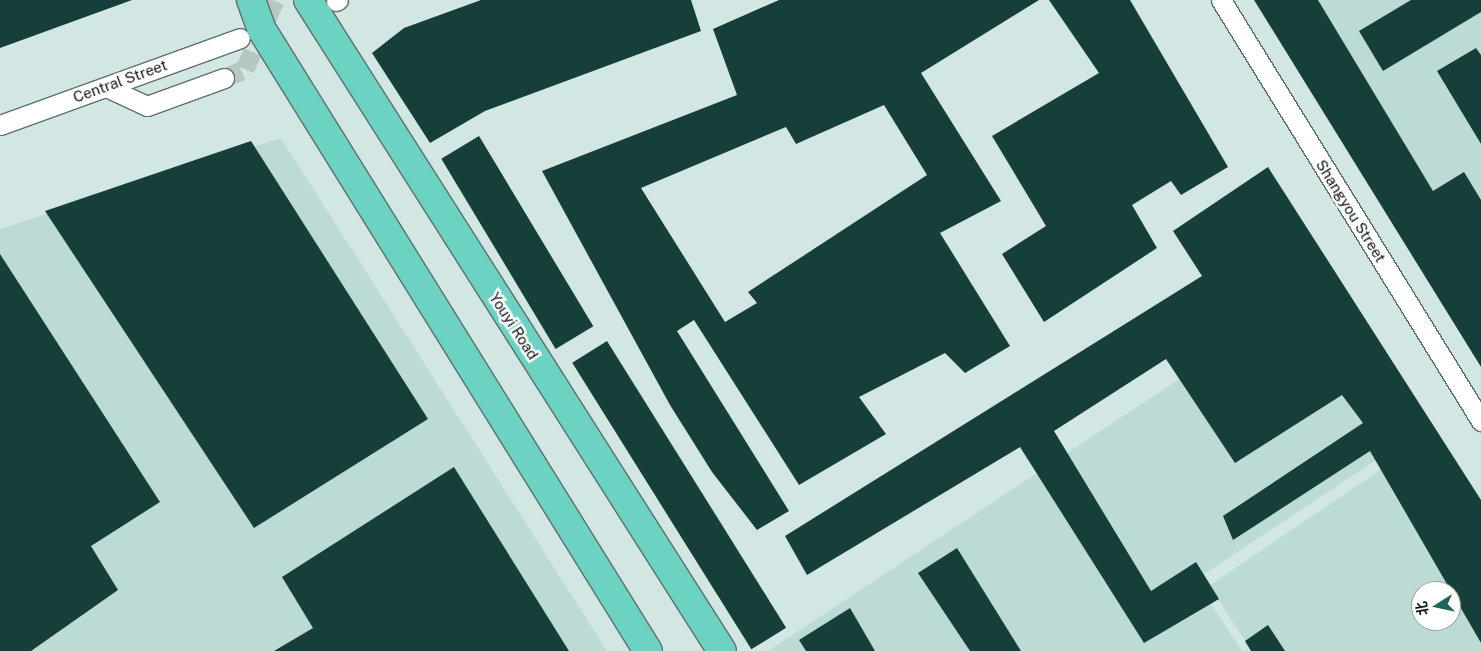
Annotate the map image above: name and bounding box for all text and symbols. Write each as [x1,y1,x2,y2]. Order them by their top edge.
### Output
street label: Central Street [70,56,170,106]
street label: Shangyou Street [1312,156,1390,266]
street label: Youyi Road [486,289,542,363]
north arrow [1411,581,1461,631]
text: 北 [1413,600,1431,617]

